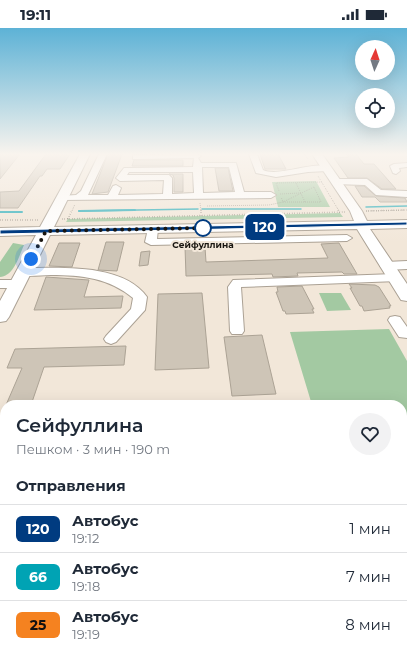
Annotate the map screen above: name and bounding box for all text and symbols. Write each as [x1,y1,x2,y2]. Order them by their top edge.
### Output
text: 19:11 [20,5,51,24]
north arrow [355,40,395,80]
map controls [355,40,395,128]
button: locate [355,88,395,128]
line badge: 120 [242,214,288,240]
text: 120 [253,218,277,236]
marker: Сейфуллина [194,219,212,237]
place label: Сейфуллина [172,239,234,250]
your location [21,249,41,269]
button: heart [349,413,391,455]
text: Сейфуллина [16,414,143,437]
text: Пешком · 3 мин · 190 m [16,441,170,457]
text: Отправления [16,476,126,495]
text: Автобус [72,511,139,530]
text: 1 мин [349,519,391,538]
text: 120 [26,520,50,538]
text: 19:12 [72,530,99,546]
text: Автобус [72,559,139,578]
text: 7 мин [346,567,391,586]
text: 66 [29,568,47,586]
text: 19:18 [72,578,100,594]
text: Автобус [72,607,139,626]
text: 8 мин [345,615,391,634]
text: 25 [30,616,46,634]
text: 19:19 [72,626,100,642]

